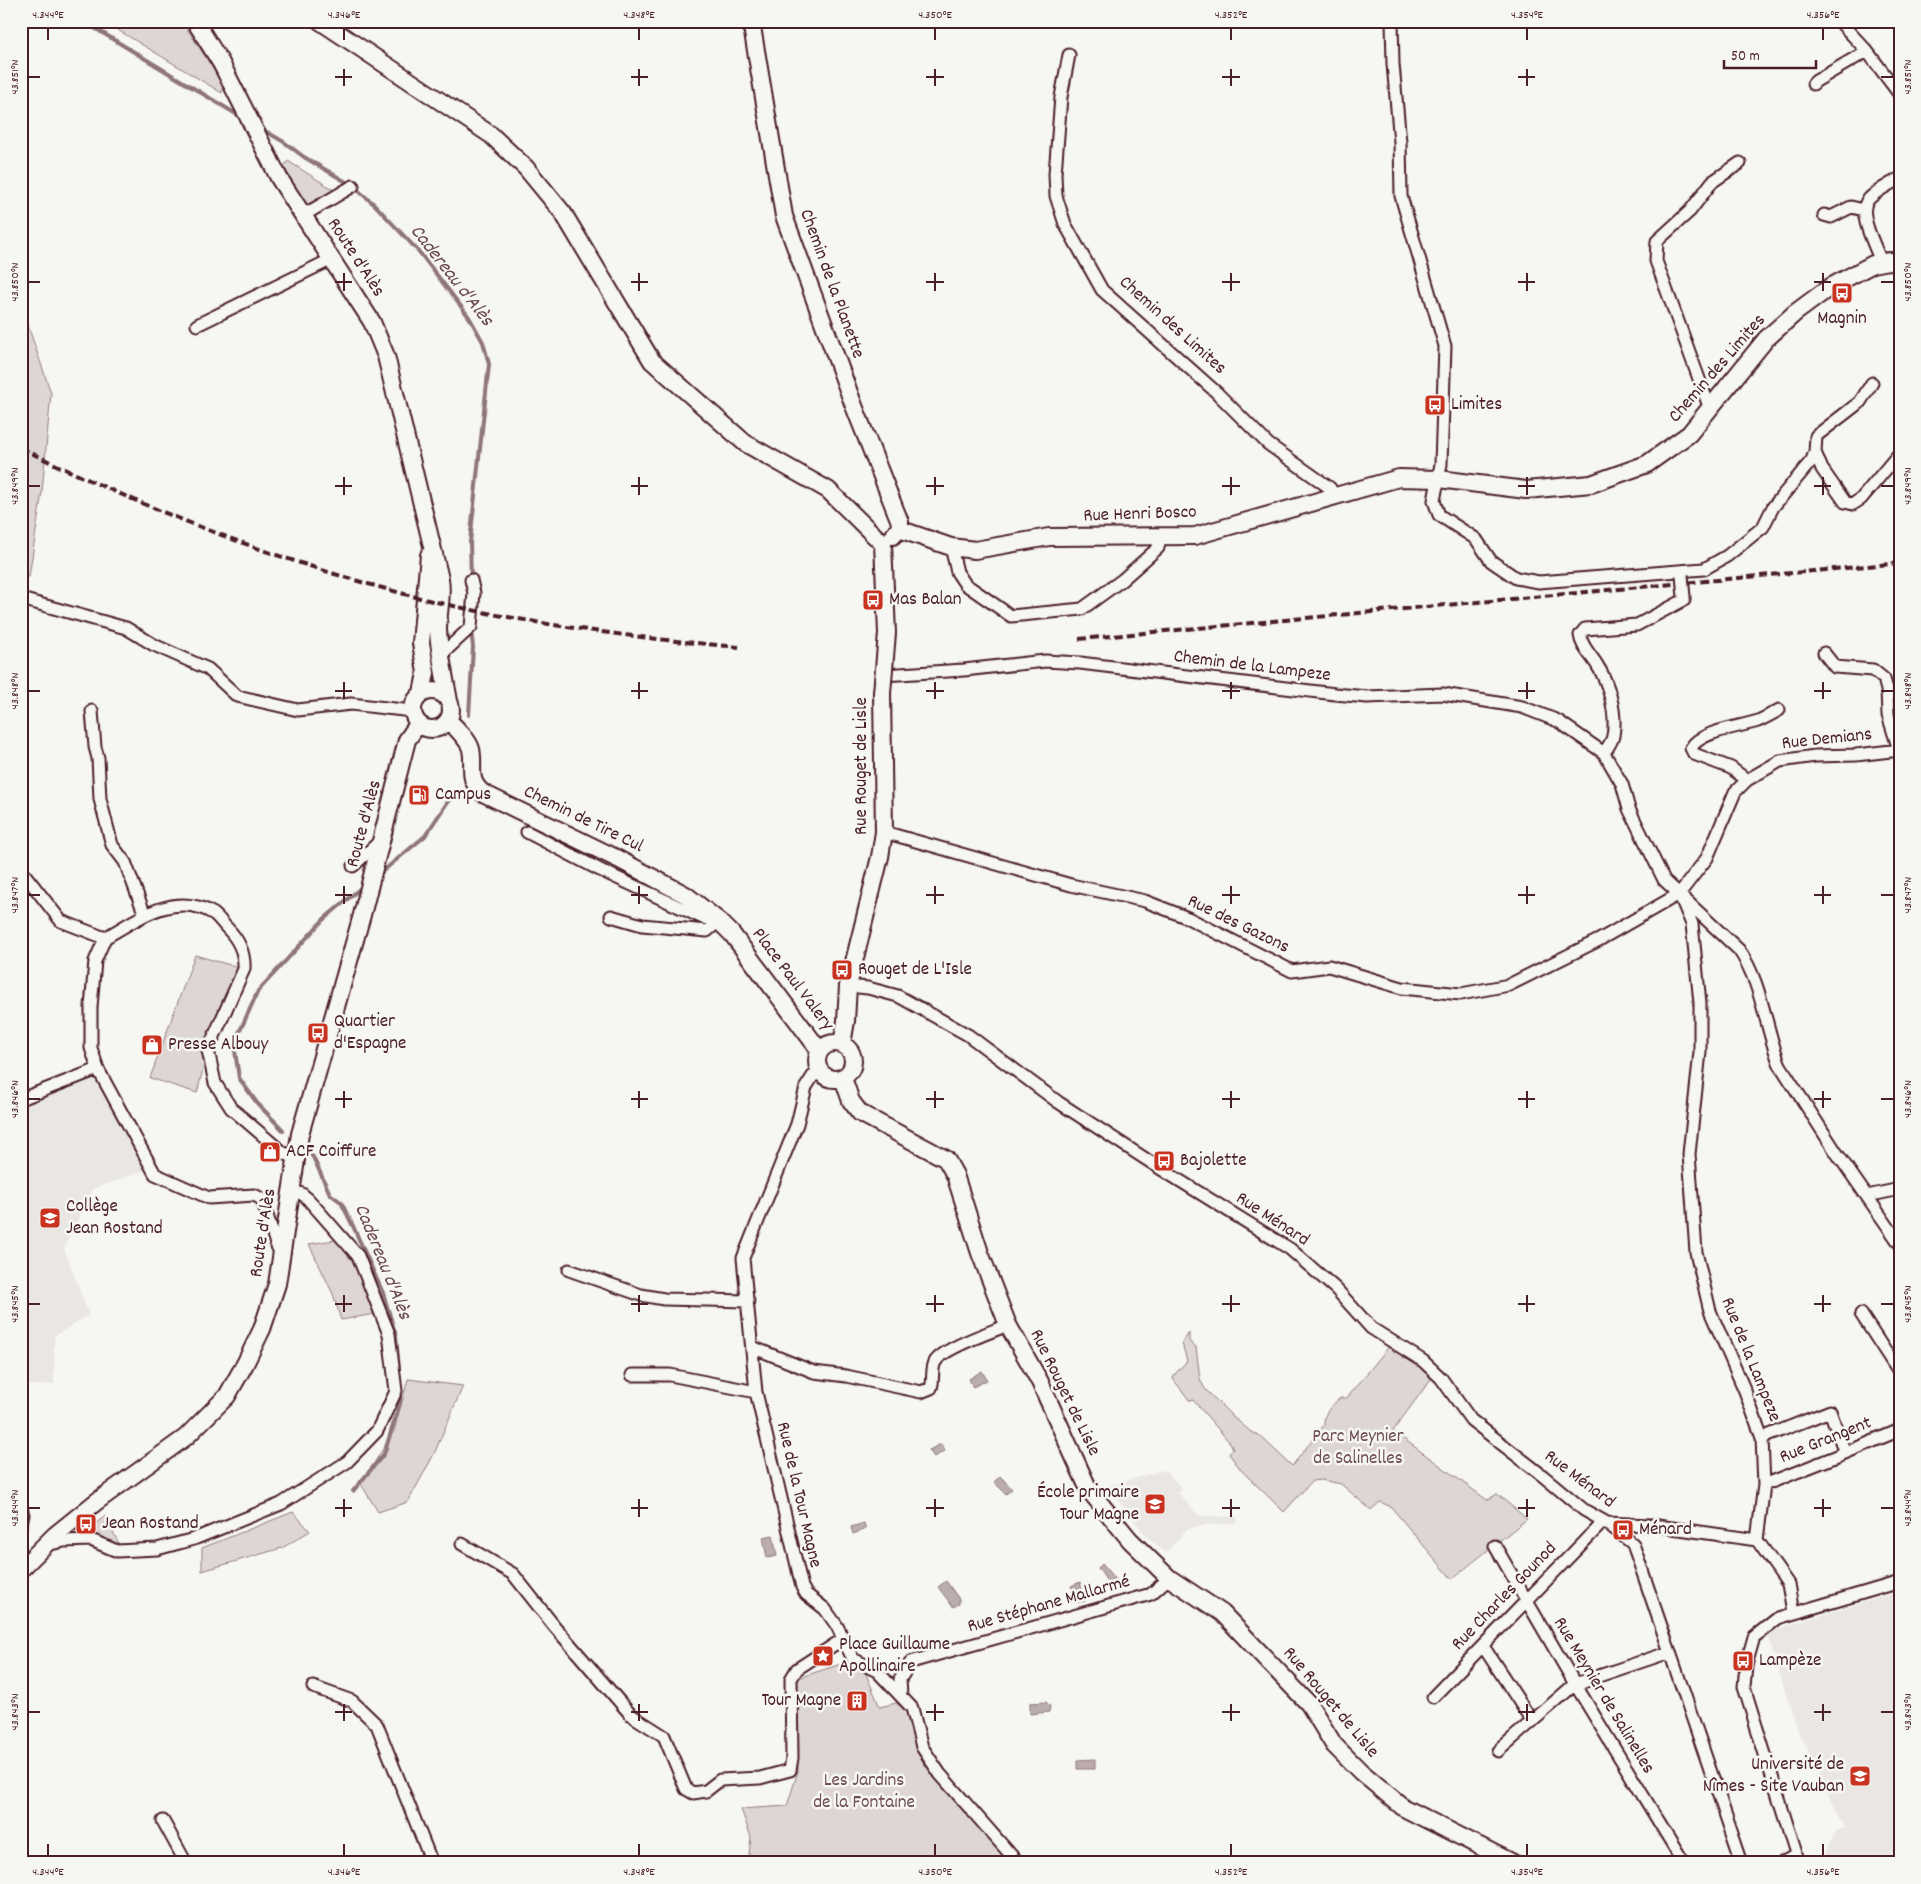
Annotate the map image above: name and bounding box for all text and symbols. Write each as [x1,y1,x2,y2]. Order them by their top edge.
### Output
text: 4.344°E [32,7,64,24]
text: 4.346°E [328,7,361,24]
text: 4.348°E [623,7,655,24]
text: 4.350°E [918,7,952,24]
text: 4.352°E [1215,7,1248,24]
text: 4.354°E [1511,7,1544,24]
text: 4.356°E [1806,7,1840,24]
scale bar [1724,38,1816,70]
text: 50 m [1731,46,1760,68]
text: 43.851°N [7,59,24,95]
text: 43.851°N [1900,59,1917,95]
street label: Chemin de la Planette [791,206,871,362]
street label: Route d'Alès [319,213,391,303]
water label: Cadereau d'Alès [402,219,500,333]
text: 43.850°N [7,262,24,302]
text: 43.850°N [1900,262,1917,302]
street label: Chemin des Limites [1112,270,1232,382]
bus stop icon: Magnin [1830,281,1854,305]
place label: Magnin [1817,306,1867,333]
street label: Chemin des Limites [1663,308,1773,430]
place label: Limites [1451,392,1502,419]
bus stop icon: Limites [1423,393,1447,417]
text: 43.849°N [7,467,24,505]
text: 43.849°N [1900,467,1917,505]
street label: Rue Henri Bosco [1083,500,1197,530]
place label: Mas Balan [889,587,962,614]
bus stop icon: Mas Balan [861,588,885,612]
street label: Chemin de la Lampeze [1172,644,1332,690]
text: 43.848°N [7,673,24,709]
text: 43.848°N [1900,673,1917,709]
street label: Rue Rouget de Lisle [849,697,876,835]
street label: Rue Demians [1781,722,1873,758]
street label: Route d'Alès [340,777,390,871]
street label: Chemin de Tire Cul [518,779,648,861]
place label: Campus [435,782,491,809]
fuel station icon: Campus [407,783,431,807]
text: 43.847°N [7,877,24,913]
text: 43.847°N [1900,877,1917,913]
street label: Rue des Gazons [1182,889,1294,961]
street label: Place Paul Valery [744,923,840,1037]
place label: Rouget de L'Isle [858,957,972,984]
bus stop icon: Rouget de L'Isle [830,958,854,982]
place label: Quartier d'Espagne [334,1009,406,1058]
bus stop icon: Quartier d'Espagne [306,1021,330,1045]
place label: Presse Albouy [168,1032,269,1059]
shop icon: Presse Albouy [140,1033,164,1057]
text: 43.846°N [7,1080,24,1118]
text: 43.846°N [1900,1080,1917,1118]
place label: ACF Coiffure [286,1139,376,1166]
shop icon: ACF Coiffure [258,1140,282,1164]
place label: Bajolette [1180,1148,1247,1175]
bus stop icon: Bajolette [1152,1149,1176,1173]
street label: Rue Ménard [1230,1186,1314,1254]
street label: Route d'Alès [244,1187,284,1279]
place label: Collège Jean Rostand [66,1194,163,1243]
water label: Cadereau d'Alès [346,1200,418,1324]
school or university icon: Collège Jean Rostand [38,1206,62,1230]
text: 43.845°N [7,1285,24,1323]
text: 43.845°N [1900,1285,1917,1323]
street label: Rue de la Lampeze [1713,1294,1787,1426]
street label: Rue Rouget de Lisle [1022,1325,1106,1461]
street label: Rue Grangent [1776,1410,1876,1472]
street label: Rue de la Tour Magne [768,1419,828,1571]
park label: Parc Meynier de Salinelles [1312,1424,1404,1473]
street label: Rue Ménard [1538,1444,1620,1516]
place label: École primaire Tour Magne [1037,1480,1139,1529]
text: 43.844°N [7,1490,24,1526]
text: 43.844°N [1900,1490,1917,1526]
school or university icon: École primaire Tour Magne [1143,1492,1167,1516]
place label: Jean Rostand [102,1511,199,1538]
bus stop icon: Jean Rostand [74,1512,98,1536]
place label: Ménard [1639,1517,1692,1544]
bus stop icon: Ménard [1611,1518,1635,1542]
street label: Rue Charles Gounod [1446,1537,1564,1657]
street label: Rue Stéphane Mallarmé [965,1569,1133,1641]
street label: Rue Meynier de Salinelles [1545,1612,1661,1780]
place label: Place Guillaume Apollinaire [839,1632,950,1681]
street label: Rue Rouget de Lisle [1275,1642,1385,1764]
place icon: Place Guillaume Apollinaire [811,1644,835,1668]
place label: Lampèze [1759,1648,1821,1675]
bus stop icon: Lampèze [1731,1649,1755,1673]
place label: Tour Magne [762,1688,841,1715]
building icon: Tour Magne [845,1689,869,1713]
text: 43.843°N [7,1693,24,1731]
text: 43.843°N [1900,1693,1917,1731]
place label: Université de Nîmes - Site Vauban [1703,1752,1844,1801]
school or university icon: Université de Nîmes - Site Vauban [1848,1764,1872,1788]
park label: Les Jardins de la Fontaine [813,1768,915,1817]
text: 4.344°E [32,1864,64,1881]
text: 4.346°E [328,1864,361,1881]
text: 4.348°E [623,1864,655,1881]
text: 4.350°E [918,1864,952,1881]
text: 4.352°E [1215,1864,1248,1881]
text: 4.354°E [1511,1864,1544,1881]
text: 4.356°E [1806,1864,1840,1881]

